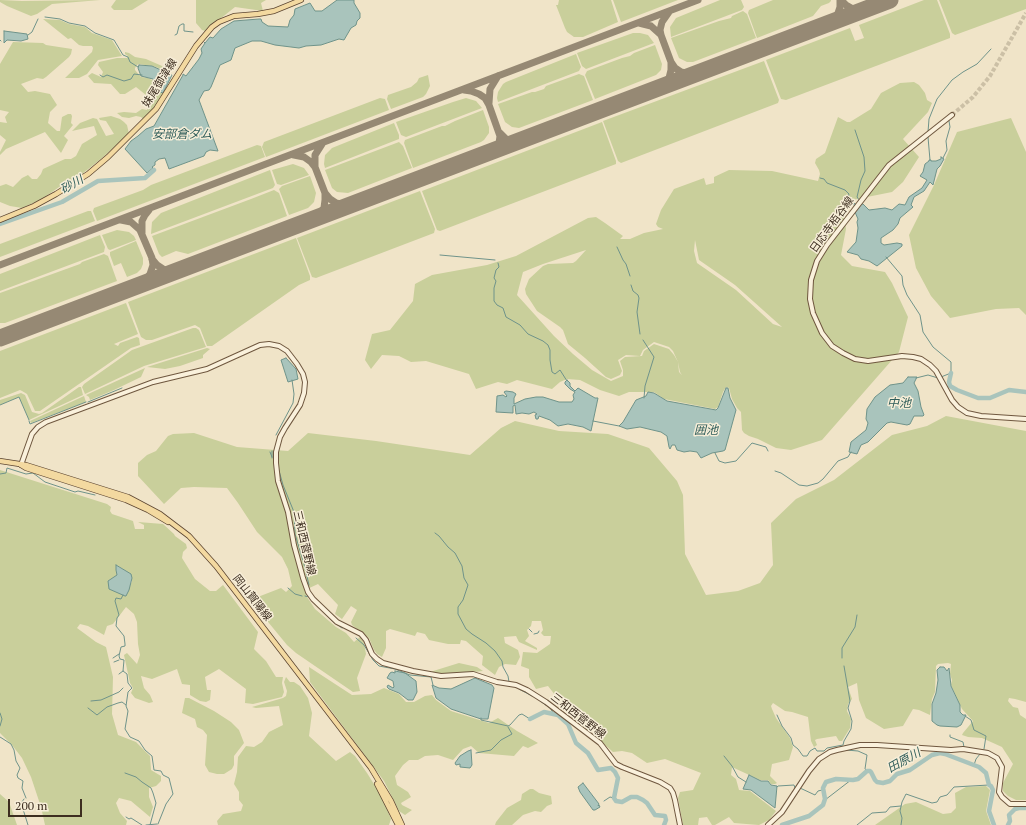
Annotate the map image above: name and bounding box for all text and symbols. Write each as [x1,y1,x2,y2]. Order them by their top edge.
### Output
street label: 妹尾御津線 [140,56,180,110]
water label: 安部倉ダム [152,128,212,142]
water label: 砂川 [58,173,86,197]
street label: 日応寺栢谷線 [807,194,857,256]
water label: 中池 [887,397,911,411]
water label: 囲池 [694,424,718,438]
street label: 三和西菅野線 [290,509,318,577]
street label: 岡山賀陽線 [230,572,274,624]
street label: 三和西菅野線 [548,690,608,742]
water label: 田原川 [885,746,923,776]
scale bar [10,791,84,817]
text: 200 m [15,798,47,813]

